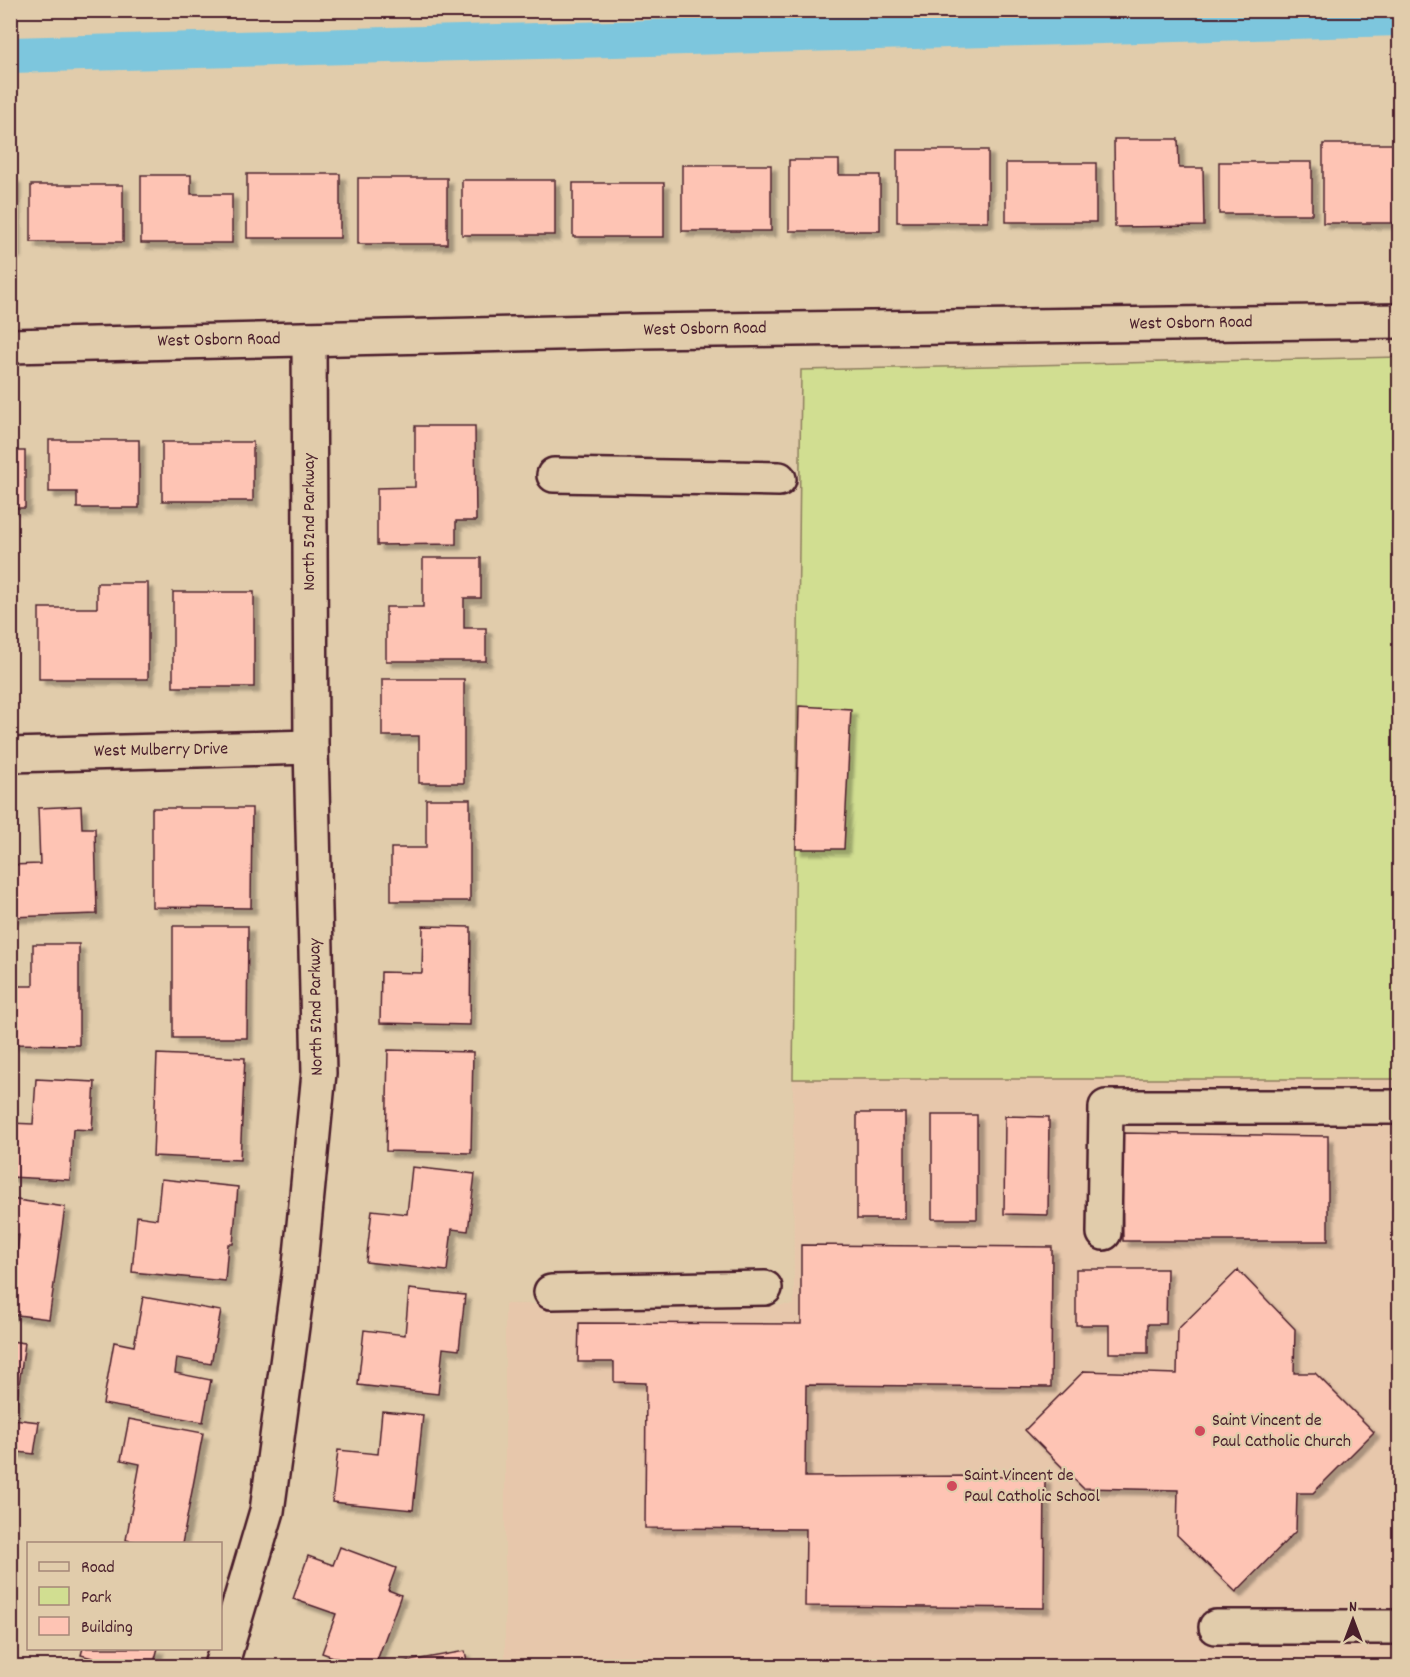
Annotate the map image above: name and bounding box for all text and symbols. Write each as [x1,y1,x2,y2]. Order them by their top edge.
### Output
street label: West Osborn Road [1129,310,1253,338]
street label: West Osborn Road [643,316,767,344]
street label: West Osborn Road [157,327,281,355]
street label: North 52nd Parkway [298,452,323,591]
street label: West Mulberry Drive [94,737,228,765]
street label: North 52nd Parkway [303,937,331,1076]
place label: Saint Vincent de Paul Catholic Church [1212,1409,1351,1455]
marker: Saint Vincent de Paul Catholic Church [1193,1424,1207,1438]
place label: Saint Vincent de Paul Catholic School [964,1464,1100,1510]
marker: Saint Vincent de Paul Catholic School [945,1479,959,1493]
legend [27,1542,222,1650]
text: Road [81,1556,115,1581]
text: Park [81,1586,112,1611]
north arrow [1323,1590,1383,1650]
text: N [1349,1596,1357,1619]
text: Building [81,1616,133,1641]

